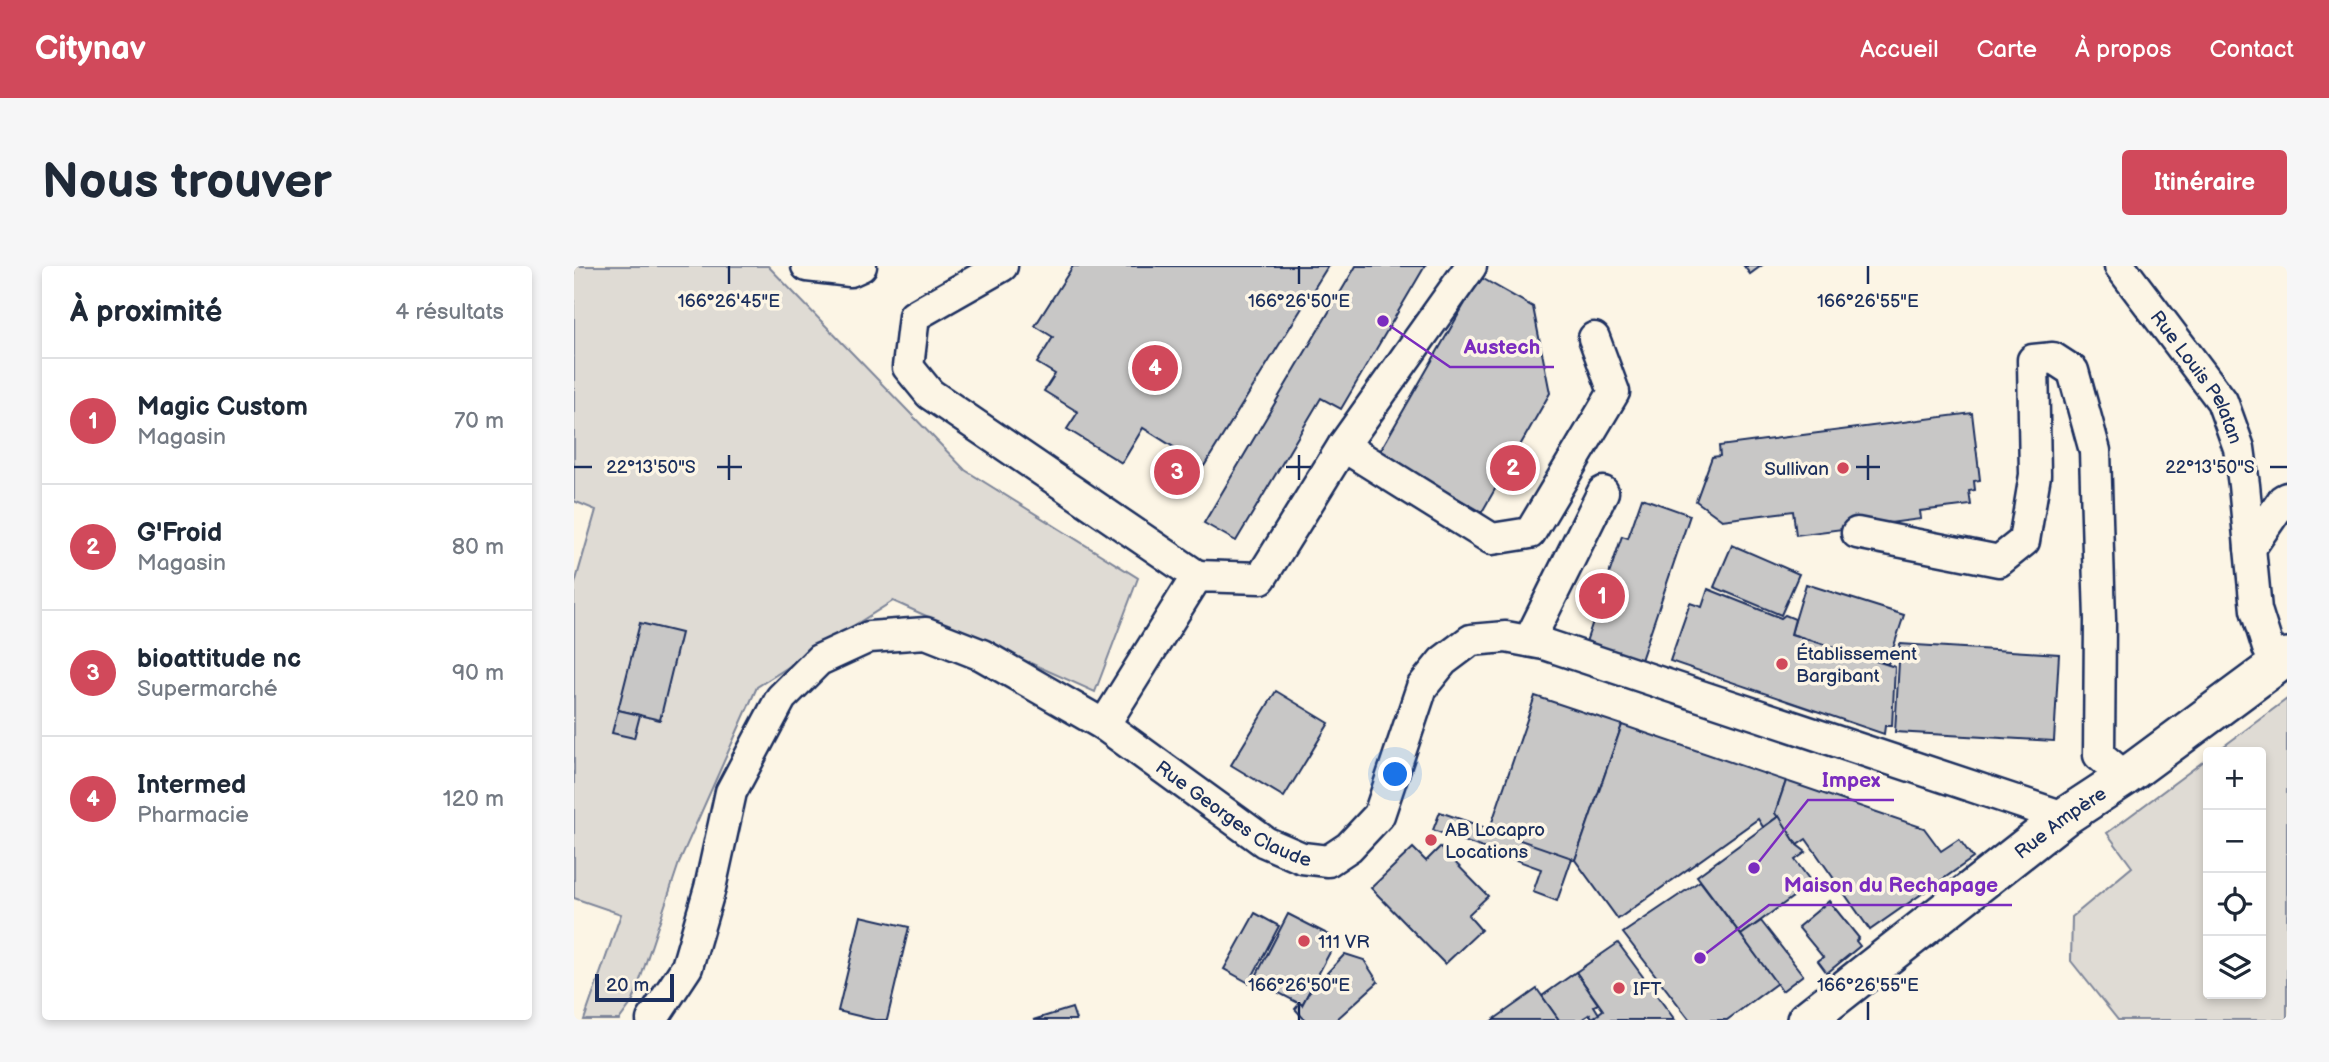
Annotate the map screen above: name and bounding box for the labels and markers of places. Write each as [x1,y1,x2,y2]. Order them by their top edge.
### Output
callout: Austech [1450,325,1554,367]
pin: 4 [1132,342,1178,394]
pin: 2 [1490,442,1536,494]
pin: 3 [1154,446,1200,498]
place label: Sullivan [1764,458,1829,481]
marker: Sullivan [1835,460,1851,476]
pin: 1 [1579,570,1625,622]
place label: Établissement Bargibant [1796,642,1917,688]
marker: Établissement Bargibant [1774,656,1790,672]
callout: Impex [1808,758,1894,800]
place label: AB Locapro Locations [1445,819,1545,864]
marker: AB Locapro Locations [1423,832,1439,848]
callout: Maison du Rechapage [1769,863,2012,905]
place label: 111 VR [1318,931,1370,954]
marker: 111 VR [1296,933,1312,949]
place label: IFT [1633,978,1662,1001]
marker: IFT [1611,980,1627,996]

